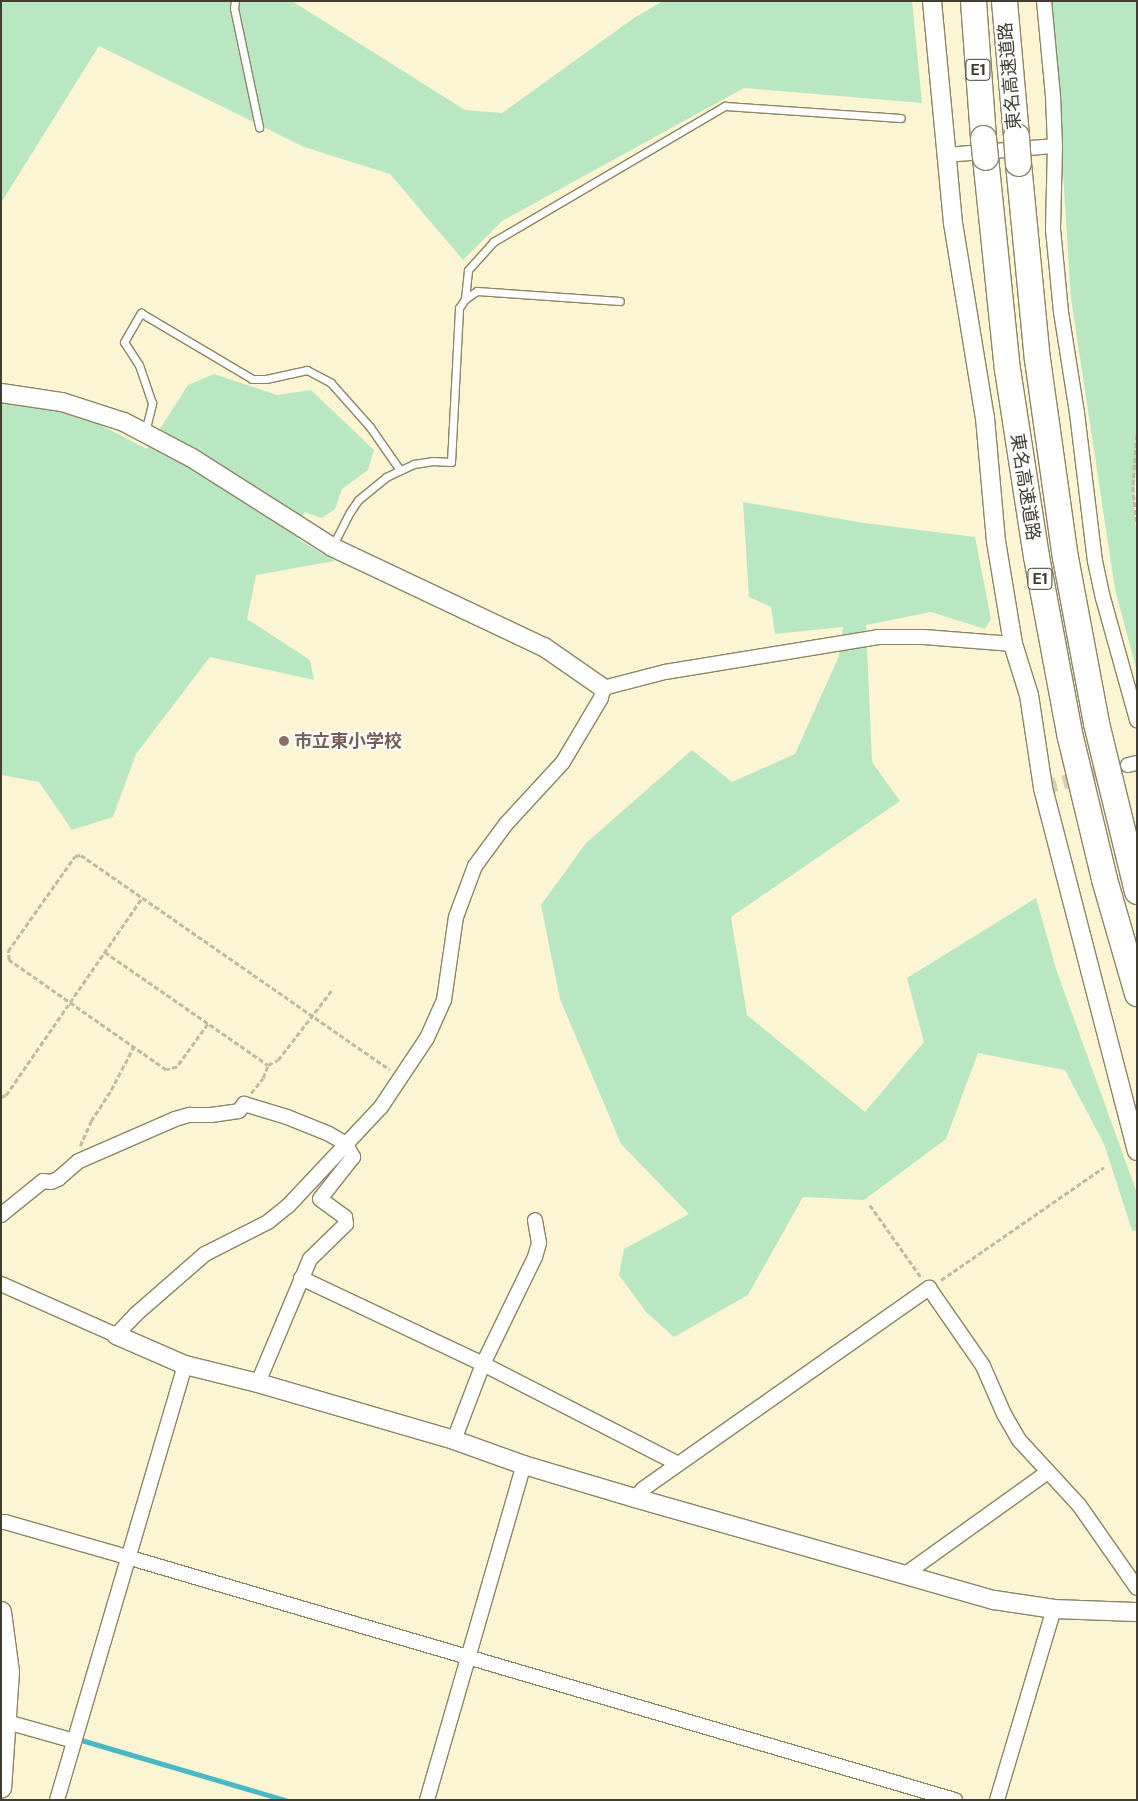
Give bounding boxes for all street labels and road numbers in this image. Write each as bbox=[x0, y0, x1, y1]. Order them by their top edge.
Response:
street label: 東名高速道路 bbox=[995, 21, 1025, 131]
road number: E1 bbox=[964, 56, 992, 84]
street label: 東名高速道路 bbox=[1006, 432, 1044, 542]
road number: E1 bbox=[1026, 566, 1054, 592]

